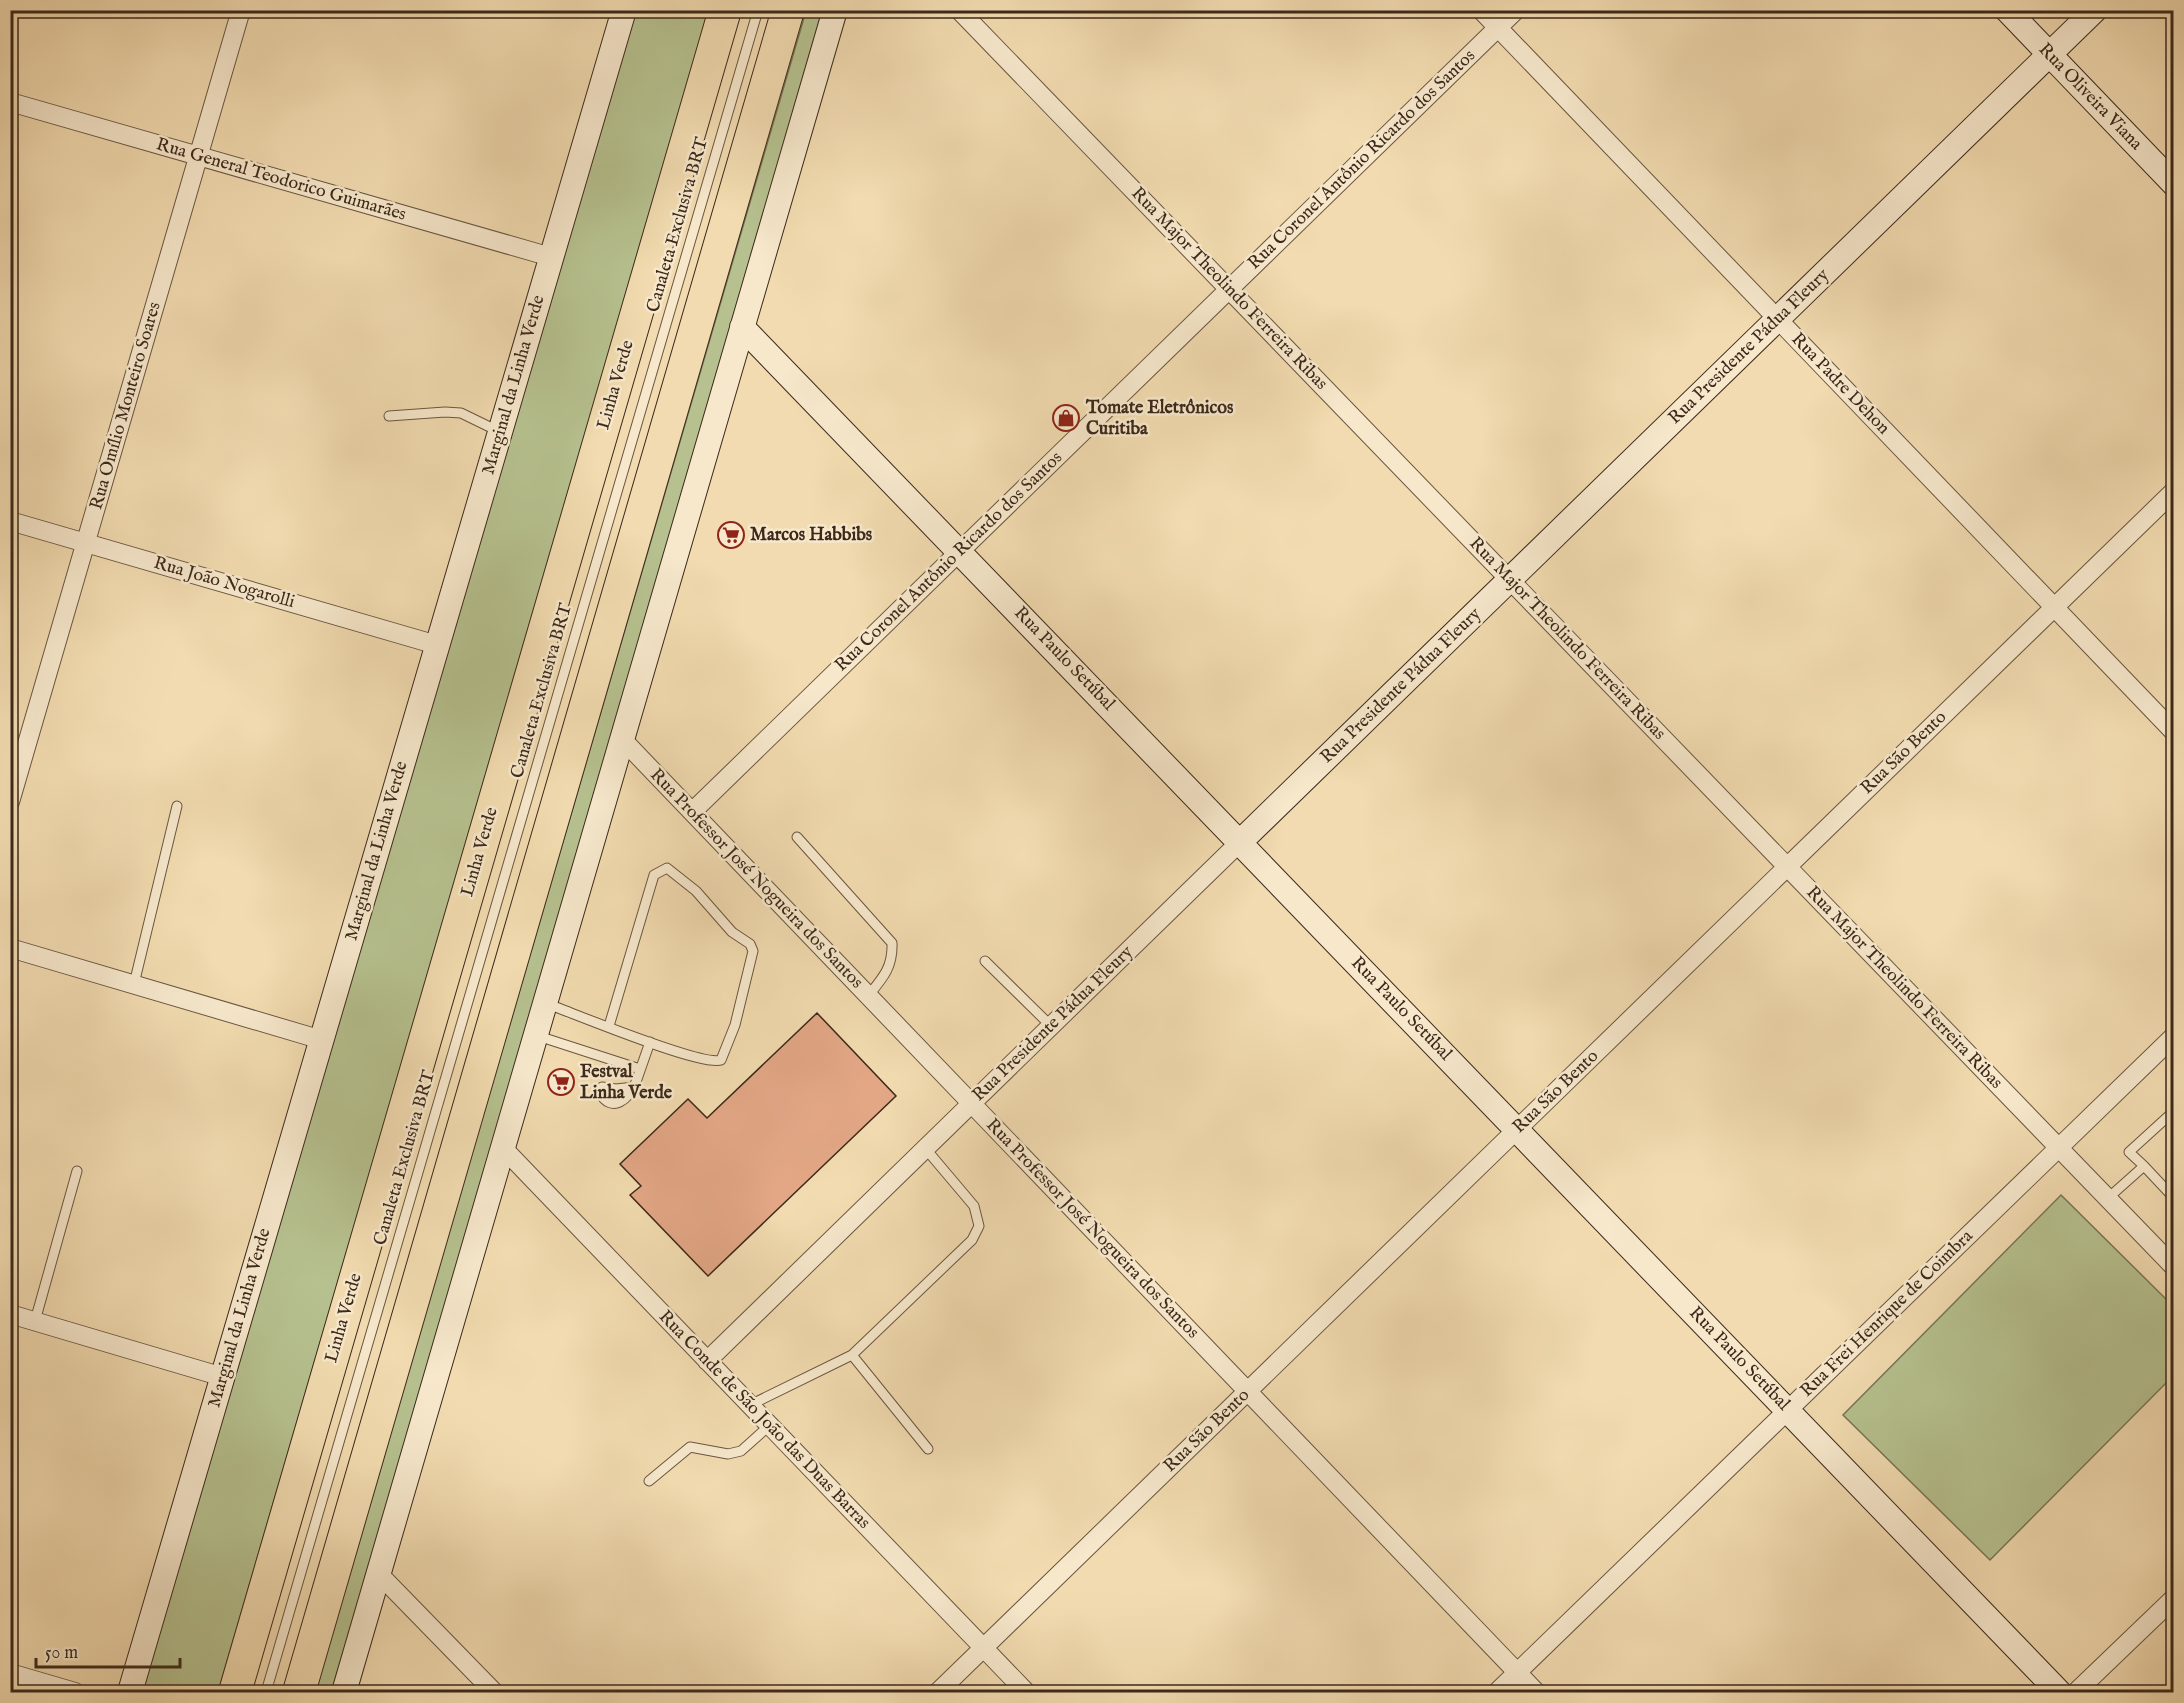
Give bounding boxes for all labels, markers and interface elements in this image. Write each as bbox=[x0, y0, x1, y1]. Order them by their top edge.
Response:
street label: Rua Oliveira Viana bbox=[2033, 39, 2147, 156]
street label: Rua Coronel Antônio Ricardo dos Santos bbox=[1243, 45, 1481, 275]
street label: Rua General Teodorico Guimarães bbox=[153, 133, 409, 227]
street label: Canaleta Exclusiva BRT bbox=[642, 135, 714, 315]
street label: Rua Major Theolindo Ferreira Ribas bbox=[1126, 183, 1332, 395]
street label: Rua Presidente Pádua Fleury bbox=[1664, 264, 1834, 430]
street label: Marginal da Linha Verde bbox=[477, 293, 551, 477]
street label: Rua Omílio Monteiro Soares bbox=[85, 300, 167, 512]
street label: Rua Padre Dehon bbox=[1786, 328, 1895, 440]
street label: Linha Verde bbox=[592, 338, 640, 432]
place label: Tomate Eletrônicos Curitiba bbox=[1085, 397, 1234, 441]
shop icon: Tomate Eletrônicos Curitiba bbox=[1051, 403, 1081, 433]
street label: Rua Coronel Antônio Ricardo dos Santos bbox=[830, 447, 1068, 677]
supermarket icon: Marcos Habbibs bbox=[716, 520, 746, 550]
place label: Marcos Habbibs bbox=[750, 524, 873, 547]
street label: Rua Major Theolindo Ferreira Ribas bbox=[1464, 533, 1670, 745]
street label: Rua João Nogarolli bbox=[151, 552, 297, 614]
street label: Canaleta Exclusiva BRT bbox=[506, 601, 578, 781]
street label: Rua Paulo Setúbal bbox=[1009, 602, 1120, 716]
street label: Rua Presidente Pádua Fleury bbox=[1316, 603, 1486, 769]
street label: Rua São Bento bbox=[1856, 706, 1952, 800]
street label: Marginal da Linha Verde bbox=[340, 759, 414, 943]
street label: Rua Professor José Nogueira dos Santos bbox=[644, 764, 868, 994]
street label: Linha Verde bbox=[456, 805, 504, 899]
street label: Rua Major Theolindo Ferreira Ribas bbox=[1801, 882, 2007, 1094]
street label: Rua Presidente Pádua Fleury bbox=[968, 941, 1138, 1107]
street label: Rua Paulo Setúbal bbox=[1346, 952, 1457, 1066]
street label: Rua São Bento bbox=[1508, 1045, 1604, 1139]
place label: Festval Linha Verde bbox=[580, 1061, 673, 1105]
supermarket icon: Festval Linha Verde bbox=[546, 1067, 576, 1097]
street label: Canaleta Exclusiva BRT bbox=[369, 1068, 441, 1248]
street label: Rua Professor José Nogueira dos Santos bbox=[980, 1114, 1204, 1344]
street label: Rua Frei Henrique de Coimbra bbox=[1796, 1225, 1978, 1403]
street label: Marginal da Linha Verde bbox=[203, 1226, 277, 1410]
street label: Linha Verde bbox=[320, 1271, 368, 1365]
street label: Rua Paulo Setúbal bbox=[1684, 1302, 1795, 1416]
street label: Rua Conde de São João das Duas Barras bbox=[653, 1306, 875, 1534]
street label: Rua São Bento bbox=[1159, 1384, 1255, 1478]
scale bar bbox=[36, 1631, 180, 1669]
text: 50 m bbox=[45, 1642, 78, 1665]

